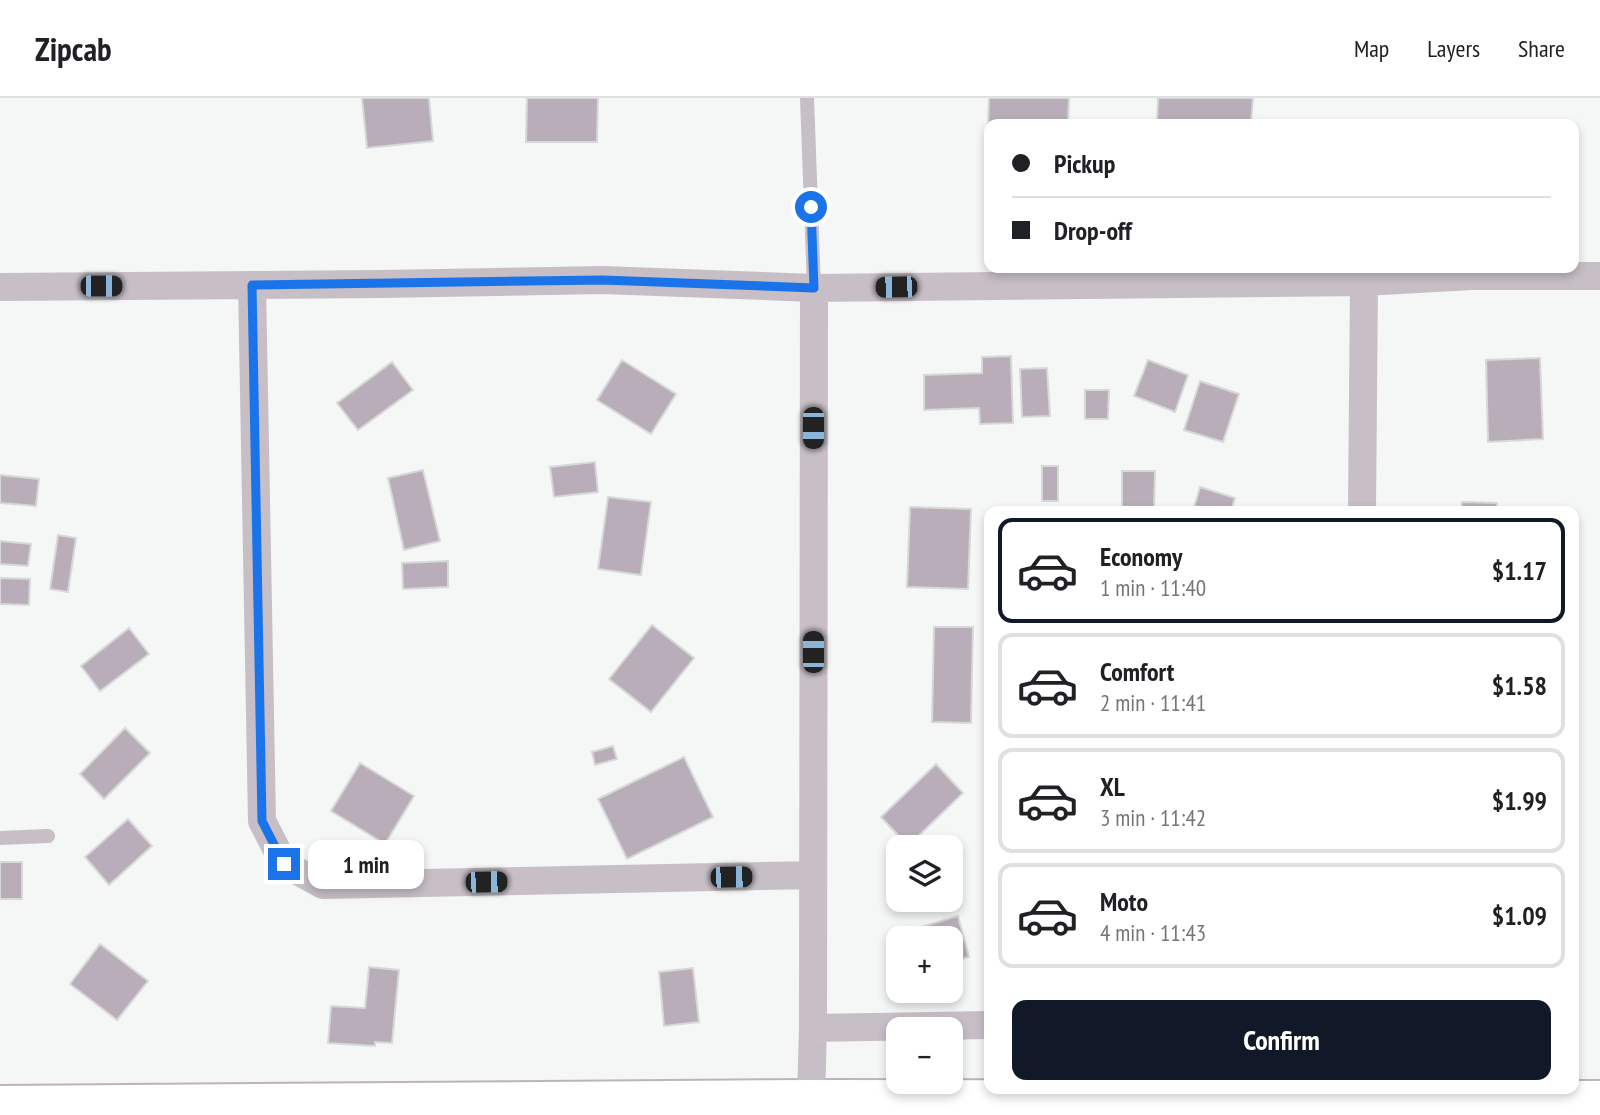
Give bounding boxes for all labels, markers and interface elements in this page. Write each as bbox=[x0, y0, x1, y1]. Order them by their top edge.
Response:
text: Zipcab bbox=[35, 27, 112, 70]
text: Map bbox=[1354, 33, 1389, 64]
text: Layers bbox=[1427, 33, 1480, 64]
text: Share bbox=[1518, 33, 1565, 64]
text: Pickup bbox=[1054, 147, 1115, 180]
route start bbox=[795, 191, 827, 223]
text: Drop-off bbox=[1054, 214, 1132, 247]
car bbox=[81, 276, 123, 297]
car bbox=[875, 276, 918, 298]
car bbox=[803, 407, 824, 449]
icon: car bbox=[1016, 539, 1079, 602]
text: Economy bbox=[1100, 540, 1182, 573]
text: $1.17 bbox=[1492, 554, 1547, 587]
text: 1 min · 11:40 bbox=[1100, 573, 1206, 602]
car bbox=[803, 631, 824, 673]
icon: car bbox=[1016, 654, 1079, 717]
text: Comfort bbox=[1100, 655, 1174, 688]
text: $1.58 bbox=[1492, 669, 1547, 702]
text: 2 min · 11:41 bbox=[1100, 688, 1206, 717]
icon: car bbox=[1016, 769, 1079, 832]
text: XL bbox=[1100, 770, 1125, 803]
text: $1.99 bbox=[1492, 784, 1547, 817]
text: 3 min · 11:42 bbox=[1100, 803, 1206, 832]
map controls bbox=[886, 835, 963, 1094]
button: layers bbox=[886, 835, 963, 912]
callout: 1 min bbox=[308, 840, 424, 888]
route end bbox=[268, 848, 300, 880]
text: 1 min bbox=[343, 850, 389, 879]
car bbox=[710, 866, 753, 888]
car bbox=[465, 871, 508, 893]
icon: car bbox=[1016, 884, 1079, 947]
text: Moto bbox=[1100, 885, 1148, 918]
text: $1.09 bbox=[1492, 899, 1547, 932]
text: 4 min · 11:43 bbox=[1100, 918, 1206, 947]
button: + bbox=[886, 926, 963, 1003]
button: Confirm bbox=[1012, 1000, 1551, 1080]
button: − bbox=[886, 1017, 963, 1094]

